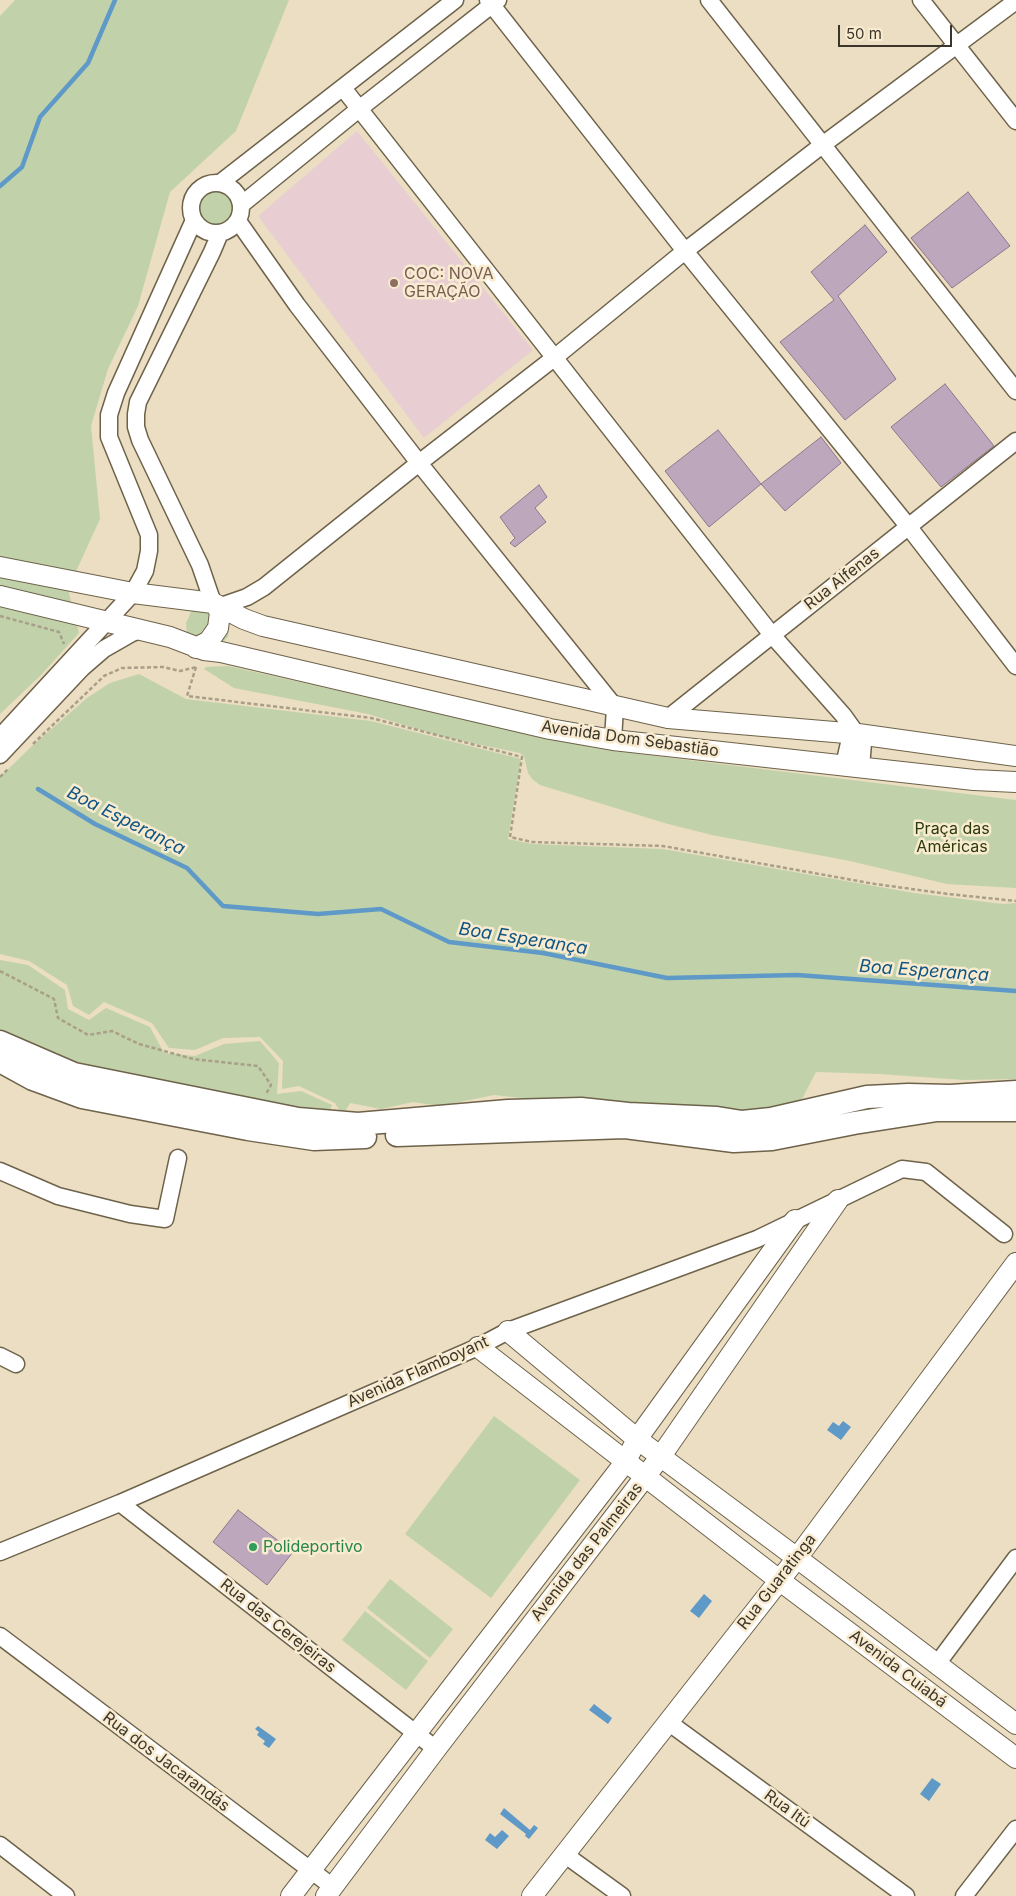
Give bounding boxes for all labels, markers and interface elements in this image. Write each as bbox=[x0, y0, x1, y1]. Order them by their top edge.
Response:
scale bar bbox=[841, 15, 955, 47]
text: 50 m bbox=[846, 24, 882, 43]
place label: COC: NOVA GERAÇÃO bbox=[404, 264, 493, 302]
marker: COC: NOVA GERAÇÃO bbox=[388, 277, 400, 289]
street label: Rua Alfenas bbox=[801, 544, 883, 614]
street label: Avenida Dom Sebastião bbox=[540, 717, 720, 761]
water label: Boa Esperança bbox=[63, 782, 189, 860]
park label: Praça das Américas bbox=[914, 819, 990, 857]
water label: Boa Esperança bbox=[457, 918, 589, 960]
water label: Boa Esperança bbox=[858, 956, 990, 986]
street label: Avenida Flamboyant bbox=[344, 1332, 492, 1412]
street label: Avenida das Palmeiras bbox=[527, 1479, 647, 1625]
street label: Rua Guaratinga bbox=[734, 1530, 820, 1634]
place label: Polideportivo bbox=[263, 1537, 363, 1557]
marker: Polideportivo bbox=[247, 1541, 259, 1553]
street label: Rua das Cerejeiras bbox=[216, 1575, 340, 1677]
street label: Avenida Cuiabá bbox=[845, 1626, 951, 1712]
street label: Rua dos Jacarandás bbox=[99, 1708, 233, 1816]
street label: Rua Itú bbox=[760, 1786, 814, 1832]

